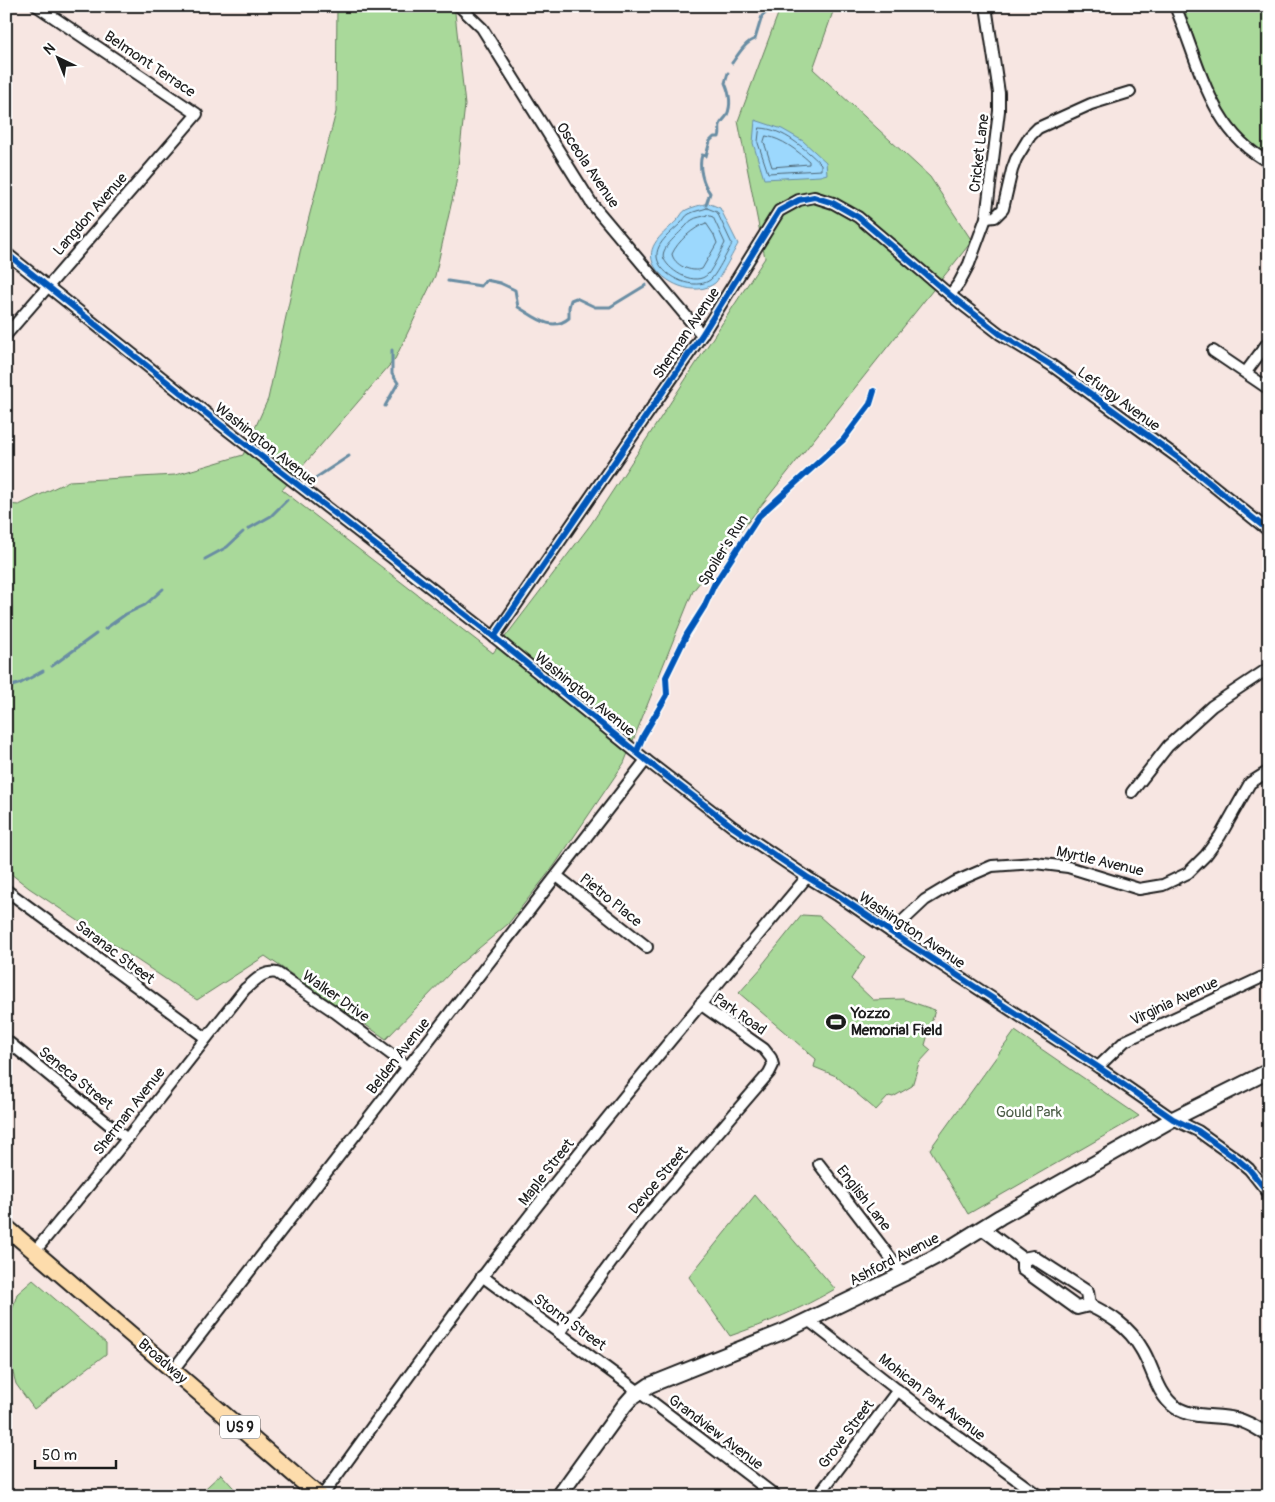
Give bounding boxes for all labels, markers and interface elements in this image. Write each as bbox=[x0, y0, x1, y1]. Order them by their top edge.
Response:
street label: Belmont Terrace bbox=[101, 27, 199, 102]
north arrow bbox=[32, 32, 82, 82]
text: N bbox=[40, 39, 59, 58]
street label: Cricket Lane bbox=[965, 112, 994, 193]
street label: Osceola Avenue bbox=[552, 119, 624, 212]
street label: Langdon Avenue bbox=[49, 168, 132, 260]
street label: Sherman Avenue bbox=[649, 283, 724, 383]
street label: Lefurgy Avenue bbox=[1074, 363, 1164, 436]
street label: Washington Avenue bbox=[211, 399, 321, 490]
street label: Spoiler's Run bbox=[694, 511, 753, 589]
street label: Washington Avenue bbox=[531, 648, 639, 741]
street label: Myrtle Avenue bbox=[1054, 842, 1146, 881]
street label: Pietro Place bbox=[576, 870, 646, 932]
street label: Washington Avenue bbox=[855, 888, 969, 973]
street label: Saranac Street bbox=[71, 916, 159, 989]
street label: Walker Drive bbox=[298, 966, 373, 1027]
street label: Virginia Avenue bbox=[1127, 973, 1222, 1030]
street label: Park Road bbox=[709, 989, 770, 1040]
place label: Yozzo Memorial Field bbox=[850, 1004, 942, 1040]
sports icon: Yozzo Memorial Field bbox=[825, 1011, 847, 1033]
street label: Belden Avenue bbox=[363, 1014, 435, 1098]
street label: Seneca Street bbox=[35, 1043, 117, 1115]
street label: Sherman Avenue bbox=[89, 1063, 170, 1159]
park label: Gould Park bbox=[996, 1103, 1063, 1122]
street label: Maple Street bbox=[514, 1134, 579, 1210]
street label: Devoe Street bbox=[624, 1142, 693, 1218]
street label: English Lane bbox=[832, 1162, 895, 1235]
street label: Ashford Avenue bbox=[846, 1228, 943, 1290]
street label: Storm Street bbox=[530, 1290, 611, 1356]
street label: Broadway bbox=[134, 1335, 192, 1388]
street label: Mohican Park Avenue bbox=[875, 1350, 989, 1445]
street label: Grandview Avenue bbox=[664, 1391, 767, 1475]
street label: Grove Street bbox=[814, 1395, 879, 1472]
road number: US 9 bbox=[220, 1415, 260, 1438]
scale bar bbox=[35, 1437, 116, 1469]
text: 50 m bbox=[42, 1446, 77, 1465]

